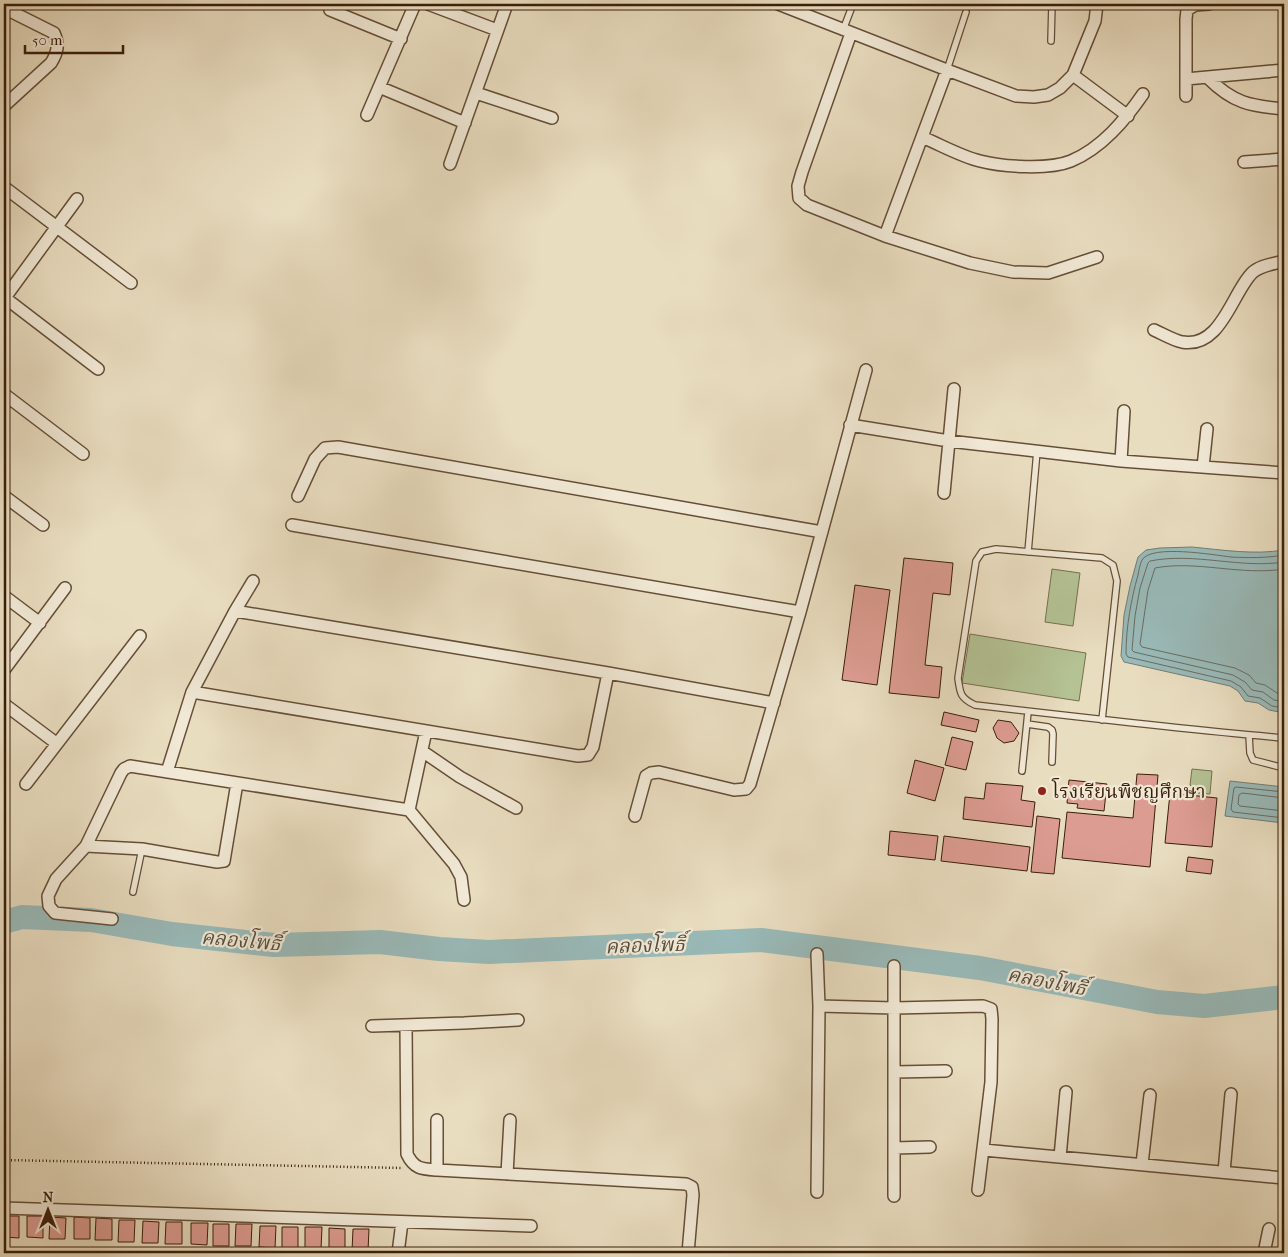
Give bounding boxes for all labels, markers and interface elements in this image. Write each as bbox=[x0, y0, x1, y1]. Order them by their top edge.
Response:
scale bar bbox=[25, 22, 122, 54]
text: 50 m bbox=[32, 31, 63, 49]
place label: โรงเรียนพิชญศึกษา bbox=[1051, 777, 1206, 803]
marker: โรงเรียนพิชญศึกษา bbox=[1036, 785, 1048, 797]
water label: คลองโพธิ์ bbox=[200, 922, 289, 956]
water label: คลองโพธิ์ bbox=[605, 929, 692, 958]
water label: คลองโพธิ์ bbox=[1006, 959, 1096, 1002]
north arrow bbox=[22, 1184, 72, 1234]
text: N bbox=[43, 1189, 54, 1206]

